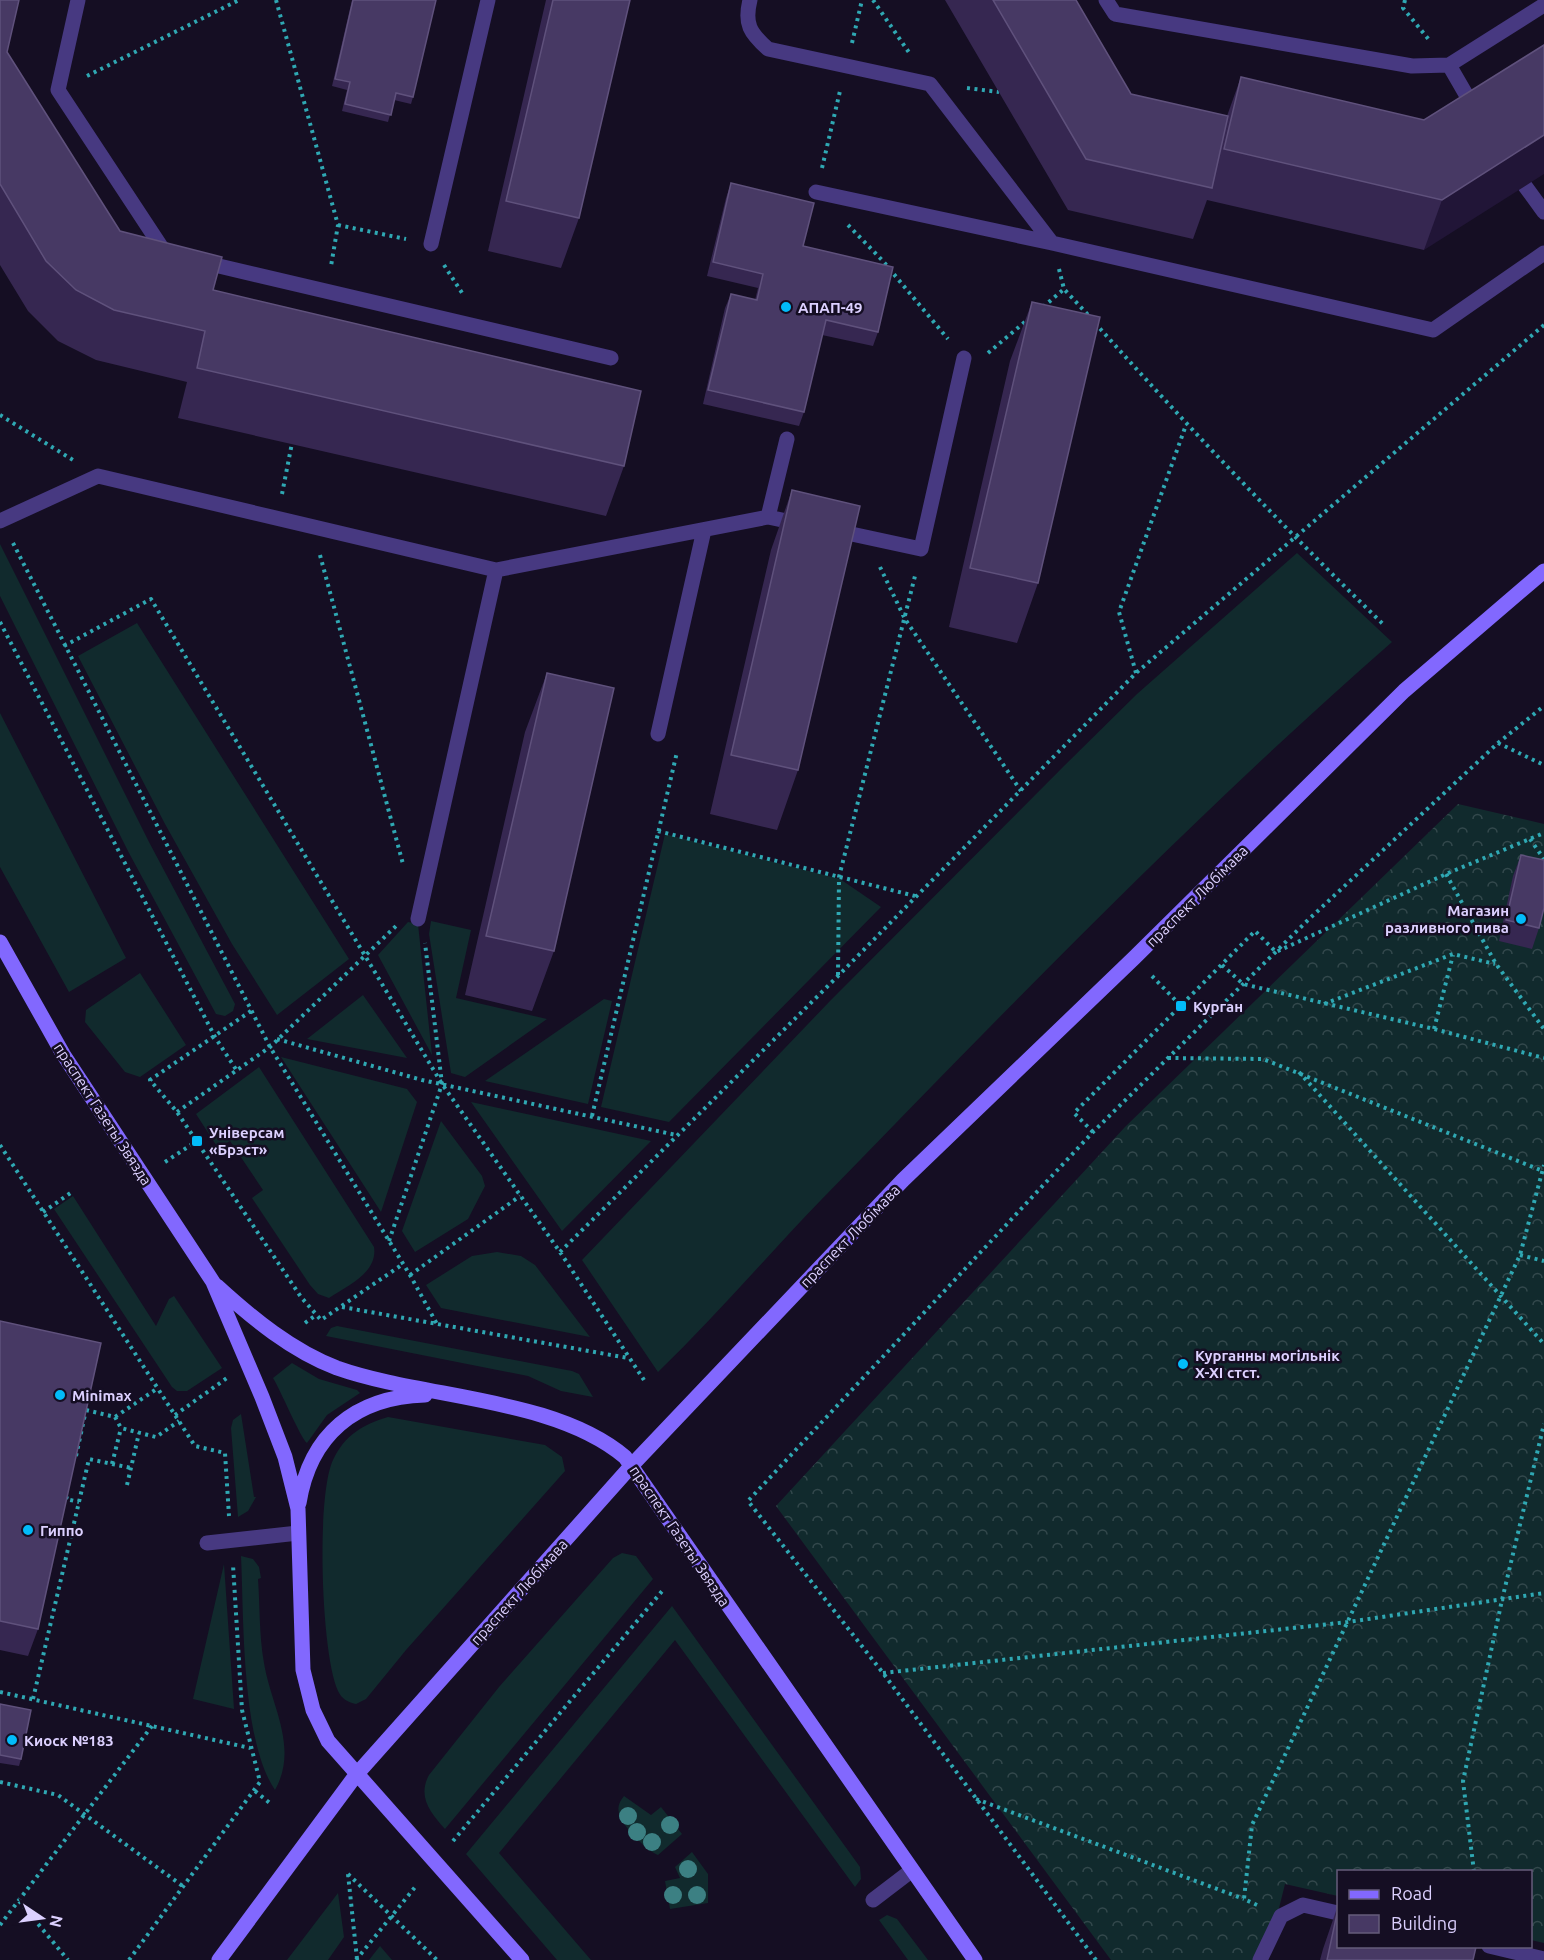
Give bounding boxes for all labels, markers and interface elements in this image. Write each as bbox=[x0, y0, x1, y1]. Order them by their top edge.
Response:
place label: АПАП-49 bbox=[798, 299, 863, 316]
marker: АПАП-49 bbox=[779, 300, 793, 314]
street label: праспект Любімава bbox=[1143, 842, 1251, 950]
place label: Магазин разливного пива bbox=[1385, 902, 1509, 936]
marker: Магазин разливного пива bbox=[1514, 912, 1528, 926]
place label: Курган bbox=[1193, 998, 1243, 1015]
marker: Курган bbox=[1174, 999, 1188, 1013]
street label: праспект Газеты Звязда bbox=[51, 1040, 155, 1188]
place label: Універсам «Брэст» bbox=[209, 1124, 285, 1158]
marker: Універсам «Брэст» bbox=[190, 1134, 204, 1148]
street label: праспект Любімава bbox=[797, 1181, 903, 1291]
place label: Курганны могільнік Х-ХI стст. bbox=[1195, 1347, 1340, 1381]
marker: Курганны могільнік Х-ХI стст. bbox=[1176, 1357, 1190, 1371]
place label: Minimax bbox=[72, 1387, 132, 1404]
marker: Minimax bbox=[53, 1388, 67, 1402]
street label: праспект Газеты Звязда bbox=[627, 1462, 733, 1610]
place label: Гиппо bbox=[40, 1522, 84, 1539]
marker: Гиппо bbox=[21, 1523, 35, 1537]
street label: праспект Любімава bbox=[467, 1536, 571, 1648]
place label: Киоск №183 bbox=[24, 1732, 114, 1749]
marker: Киоск №183 bbox=[5, 1733, 19, 1747]
legend bbox=[1337, 1870, 1532, 1948]
text: Road bbox=[1391, 1883, 1433, 1903]
north arrow bbox=[12, 1888, 72, 1948]
text: Building bbox=[1391, 1913, 1457, 1933]
text: N bbox=[47, 1914, 67, 1929]

